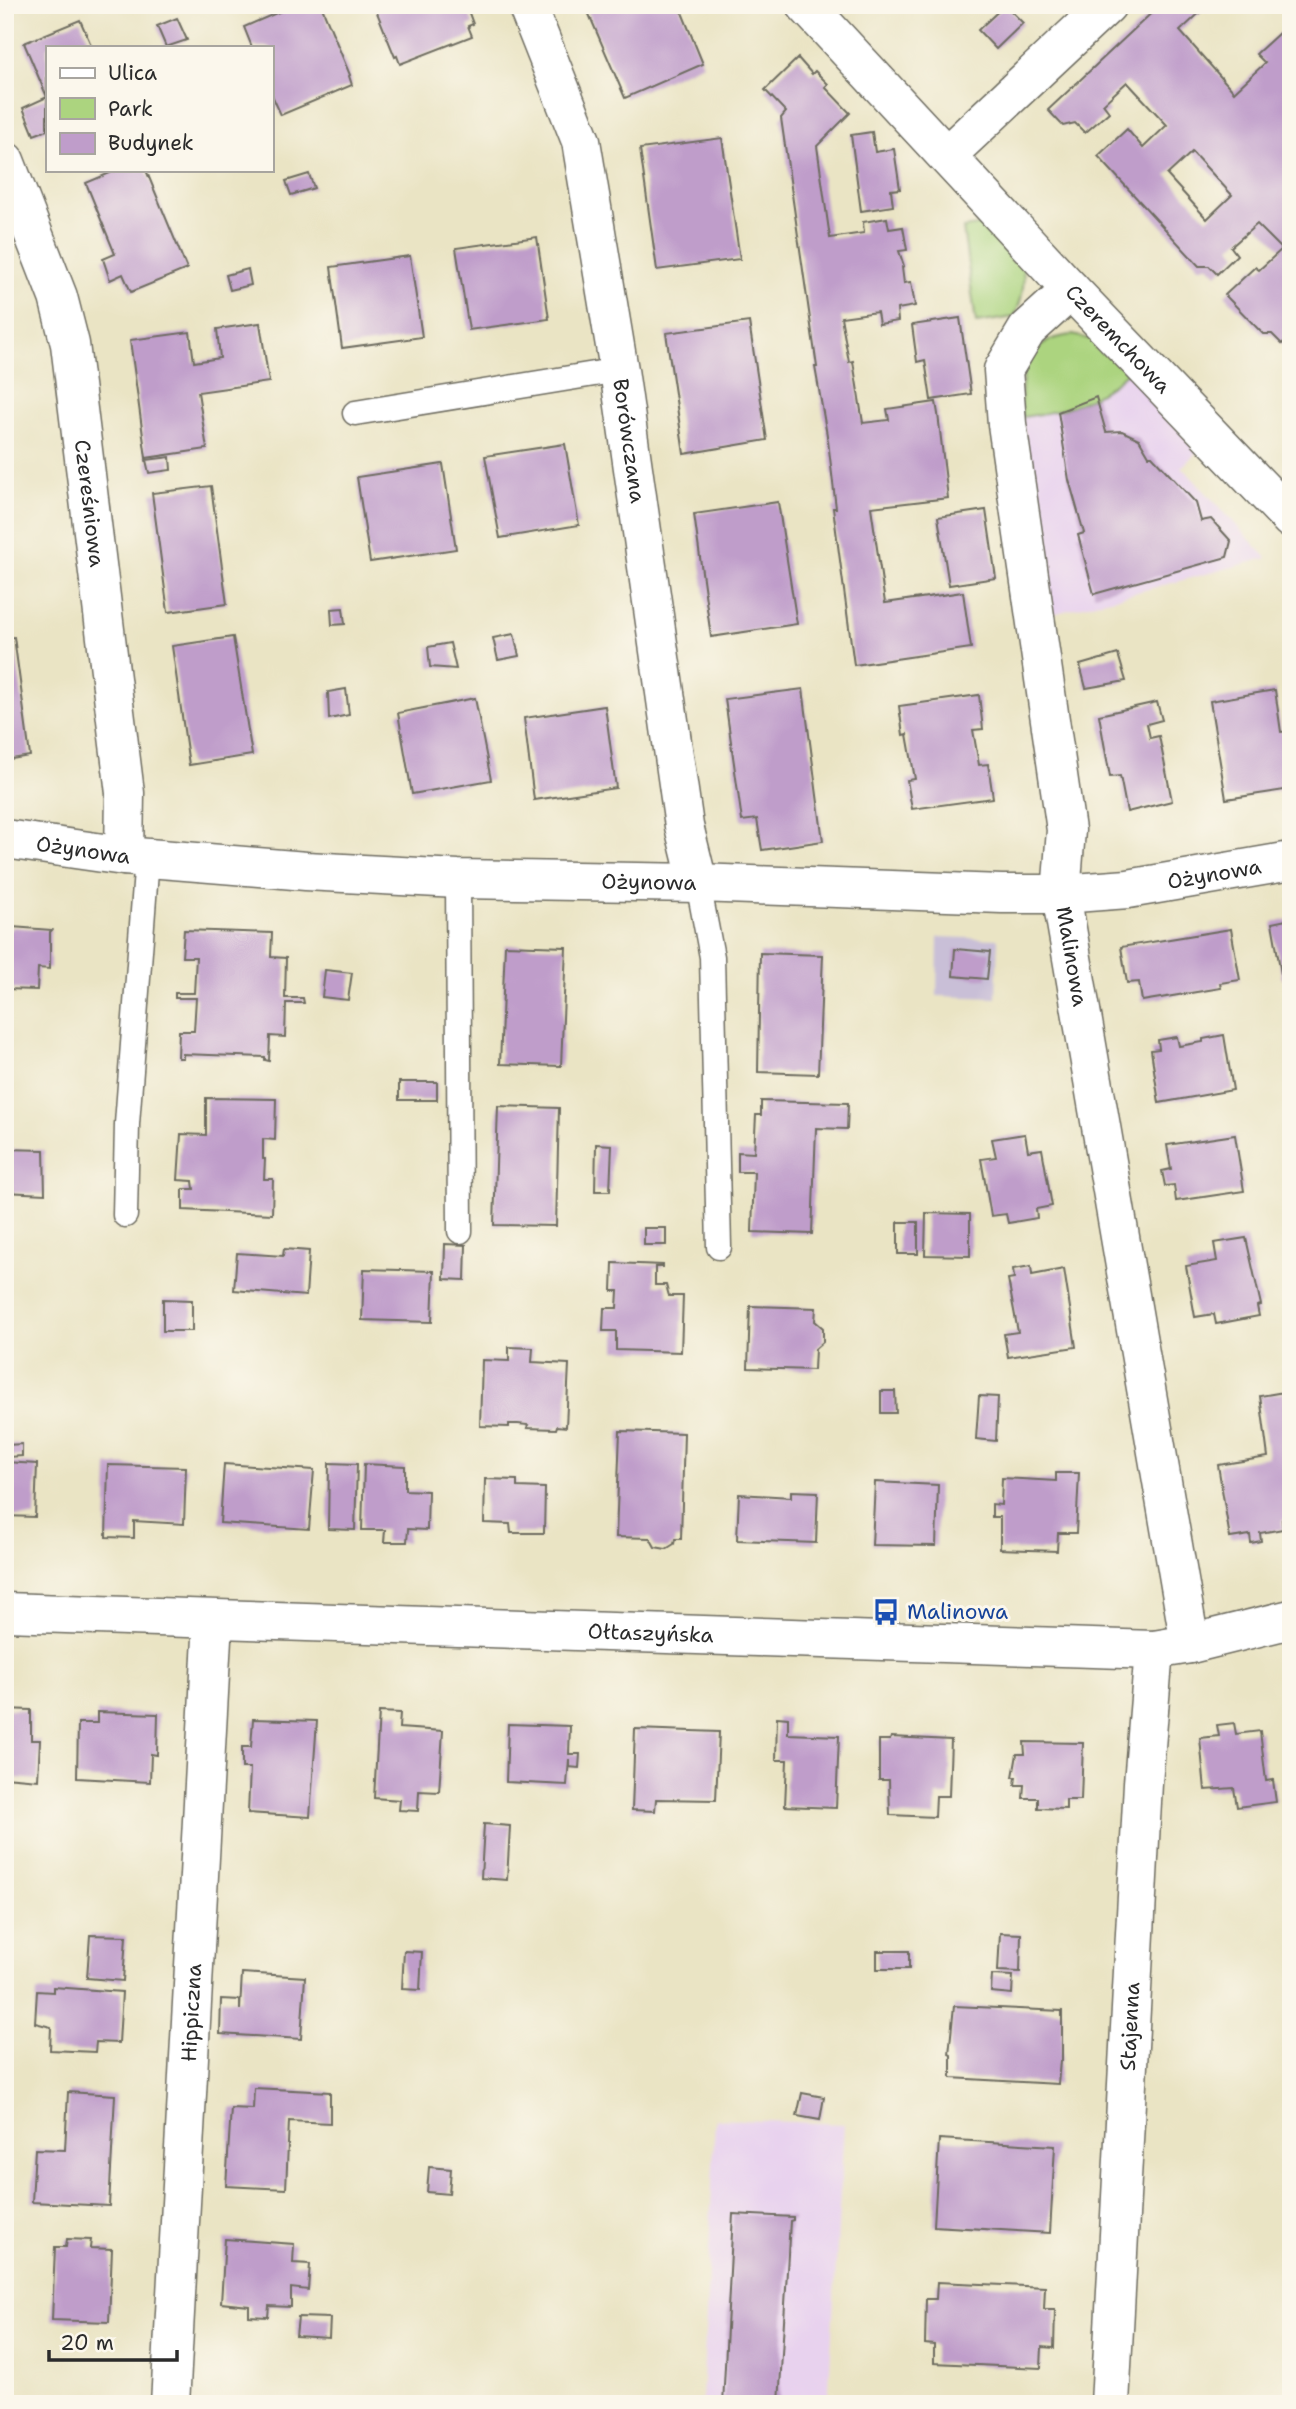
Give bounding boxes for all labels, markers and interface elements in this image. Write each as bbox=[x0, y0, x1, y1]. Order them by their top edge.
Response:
legend bbox=[46, 46, 273, 172]
text: Ulica bbox=[108, 59, 157, 87]
text: Park bbox=[108, 95, 153, 123]
text: Budynek bbox=[108, 129, 194, 157]
street label: Czeremchowa bbox=[1059, 278, 1177, 399]
street label: Borówczana bbox=[606, 377, 652, 505]
street label: Czereśniowa bbox=[68, 438, 111, 569]
street label: Ożynowa bbox=[34, 830, 132, 871]
street label: Ożynowa bbox=[1165, 852, 1263, 896]
street label: Ożynowa bbox=[601, 867, 697, 897]
street label: Malinowa bbox=[1049, 904, 1094, 1009]
bus stop icon: Malinowa bbox=[871, 1597, 901, 1627]
place label: Malinowa bbox=[907, 1598, 1008, 1626]
street label: Ołtaszyńska bbox=[587, 1617, 714, 1649]
street label: Hippiczna bbox=[175, 1963, 208, 2063]
street label: Stajenna bbox=[1114, 1981, 1146, 2072]
scale bar bbox=[49, 2318, 177, 2362]
text: 20 m bbox=[60, 2329, 114, 2357]

